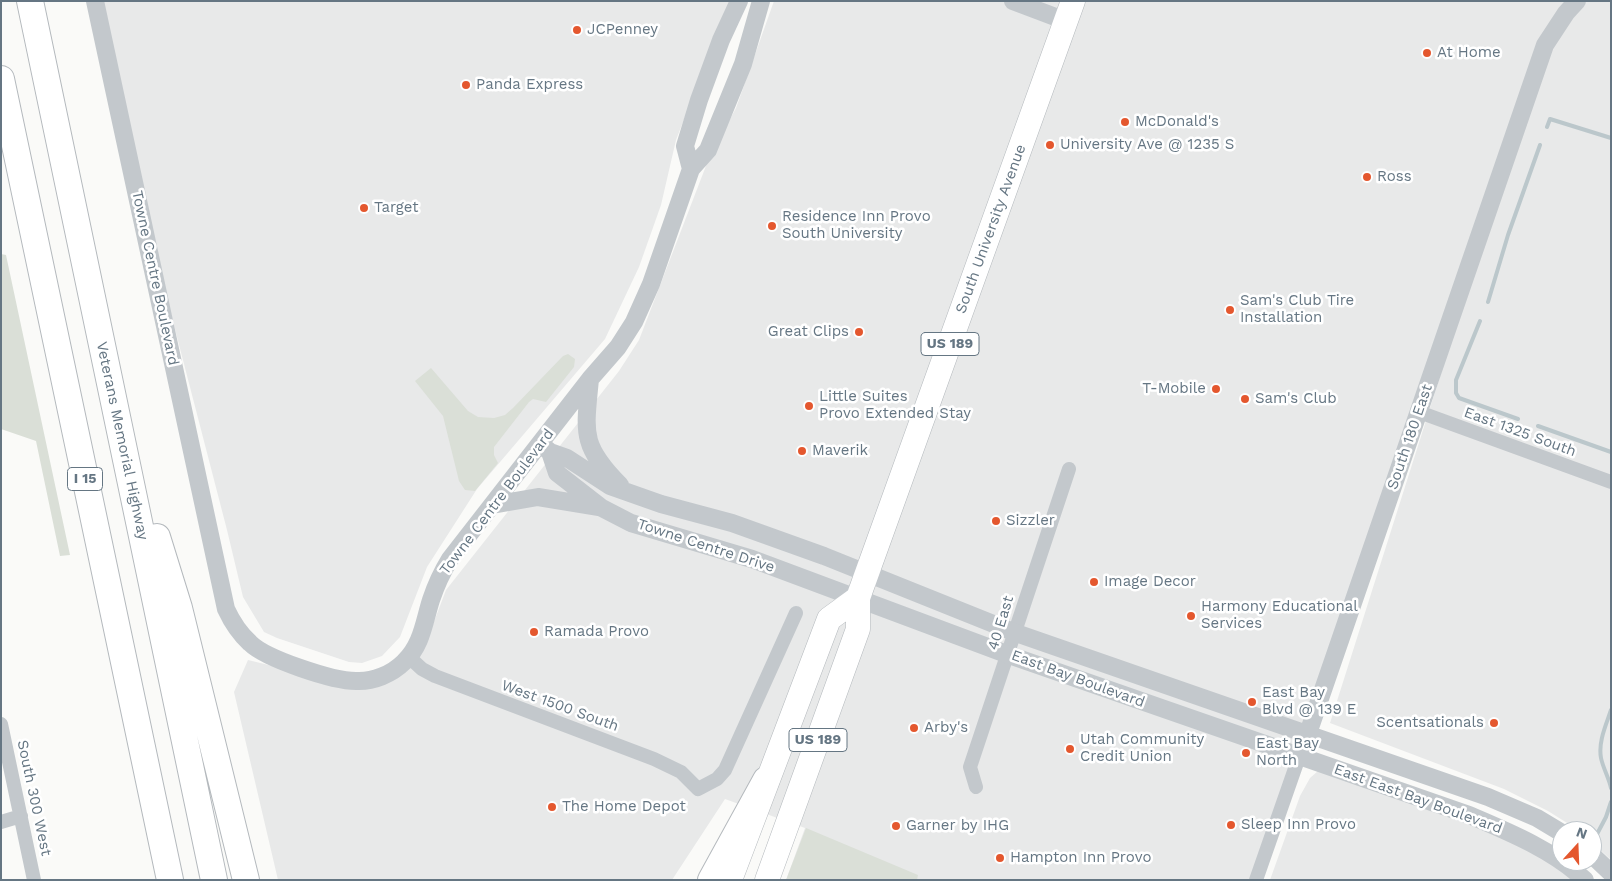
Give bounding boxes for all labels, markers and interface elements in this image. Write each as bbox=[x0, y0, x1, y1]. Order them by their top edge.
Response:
place label: JCPenney bbox=[587, 21, 658, 39]
marker: JCPenney bbox=[571, 24, 583, 36]
place label: At Home bbox=[1437, 44, 1501, 62]
marker: At Home bbox=[1421, 47, 1433, 59]
place label: Panda Express bbox=[476, 76, 583, 94]
marker: Panda Express bbox=[460, 79, 472, 91]
place label: McDonald's bbox=[1135, 113, 1219, 131]
marker: McDonald's bbox=[1119, 116, 1131, 128]
place label: University Ave @ 1235 S bbox=[1060, 136, 1234, 154]
marker: University Ave @ 1235 S bbox=[1044, 139, 1056, 151]
street label: South University Avenue bbox=[952, 142, 1030, 316]
place label: Ross bbox=[1377, 168, 1412, 186]
marker: Ross bbox=[1361, 171, 1373, 183]
street label: Towne Centre Boulevard bbox=[128, 189, 182, 367]
place label: Target bbox=[374, 199, 418, 217]
marker: Target bbox=[358, 202, 370, 214]
place label: Residence Inn Provo South University bbox=[782, 208, 931, 243]
marker: Residence Inn Provo South University bbox=[766, 220, 778, 232]
place label: Sam's Club Tire Installation bbox=[1240, 292, 1354, 327]
marker: Sam's Club Tire Installation bbox=[1224, 304, 1236, 316]
place label: Great Clips bbox=[768, 323, 849, 341]
marker: Great Clips bbox=[853, 326, 865, 338]
road number: US 189 bbox=[921, 332, 979, 356]
street label: Veterans Memorial Highway bbox=[92, 340, 152, 542]
place label: T-Mobile bbox=[1142, 380, 1206, 398]
street label: South 180 East bbox=[1384, 382, 1436, 492]
marker: T-Mobile bbox=[1210, 383, 1222, 395]
place label: Little Suites Provo Extended Stay bbox=[819, 388, 971, 423]
place label: Sam's Club bbox=[1255, 390, 1337, 408]
marker: Sam's Club bbox=[1239, 393, 1251, 405]
marker: Little Suites Provo Extended Stay bbox=[803, 400, 815, 412]
street label: East 1325 South bbox=[1461, 403, 1579, 461]
street label: Towne Centre Boulevard bbox=[436, 425, 558, 579]
place label: Maverik bbox=[812, 442, 868, 460]
marker: Maverik bbox=[796, 445, 808, 457]
road number: I 15 bbox=[68, 468, 102, 490]
place label: Sizzler bbox=[1006, 512, 1055, 530]
street label: Towne Centre Drive bbox=[635, 515, 777, 577]
marker: Sizzler bbox=[990, 515, 1002, 527]
place label: Image Decor bbox=[1104, 573, 1196, 591]
marker: Image Decor bbox=[1088, 576, 1100, 588]
street label: 40 East bbox=[984, 594, 1018, 652]
place label: Harmony Educational Services bbox=[1201, 598, 1358, 633]
marker: Harmony Educational Services bbox=[1185, 610, 1197, 622]
place label: Ramada Provo bbox=[544, 623, 649, 641]
marker: Ramada Provo bbox=[528, 626, 540, 638]
street label: East Bay Boulevard bbox=[1009, 647, 1147, 711]
street label: West 1500 South bbox=[499, 676, 621, 736]
place label: East Bay Blvd @ 139 E bbox=[1262, 684, 1356, 719]
marker: East Bay Blvd @ 139 E bbox=[1246, 696, 1258, 708]
place label: Scentsationals bbox=[1376, 714, 1484, 732]
marker: Scentsationals bbox=[1488, 717, 1500, 729]
place label: Arby's bbox=[924, 719, 968, 737]
marker: Arby's bbox=[908, 722, 920, 734]
road number: US 189 bbox=[789, 728, 847, 752]
place label: Utah Community Credit Union bbox=[1080, 731, 1204, 766]
place label: East Bay North bbox=[1256, 735, 1319, 770]
street label: South 300 West bbox=[13, 739, 55, 857]
marker: Utah Community Credit Union bbox=[1064, 743, 1076, 755]
marker: East Bay North bbox=[1240, 747, 1252, 759]
street label: East East Bay Boulevard bbox=[1331, 760, 1505, 838]
place label: The Home Depot bbox=[562, 798, 686, 816]
marker: The Home Depot bbox=[546, 801, 558, 813]
place label: Sleep Inn Provo bbox=[1241, 816, 1356, 834]
place label: Garner by IHG bbox=[906, 817, 1009, 835]
marker: Sleep Inn Provo bbox=[1225, 819, 1237, 831]
marker: Garner by IHG bbox=[890, 820, 902, 832]
north arrow bbox=[1552, 821, 1602, 871]
text: N bbox=[1574, 824, 1589, 842]
place label: Hampton Inn Provo bbox=[1010, 849, 1152, 867]
marker: Hampton Inn Provo bbox=[994, 852, 1006, 864]

